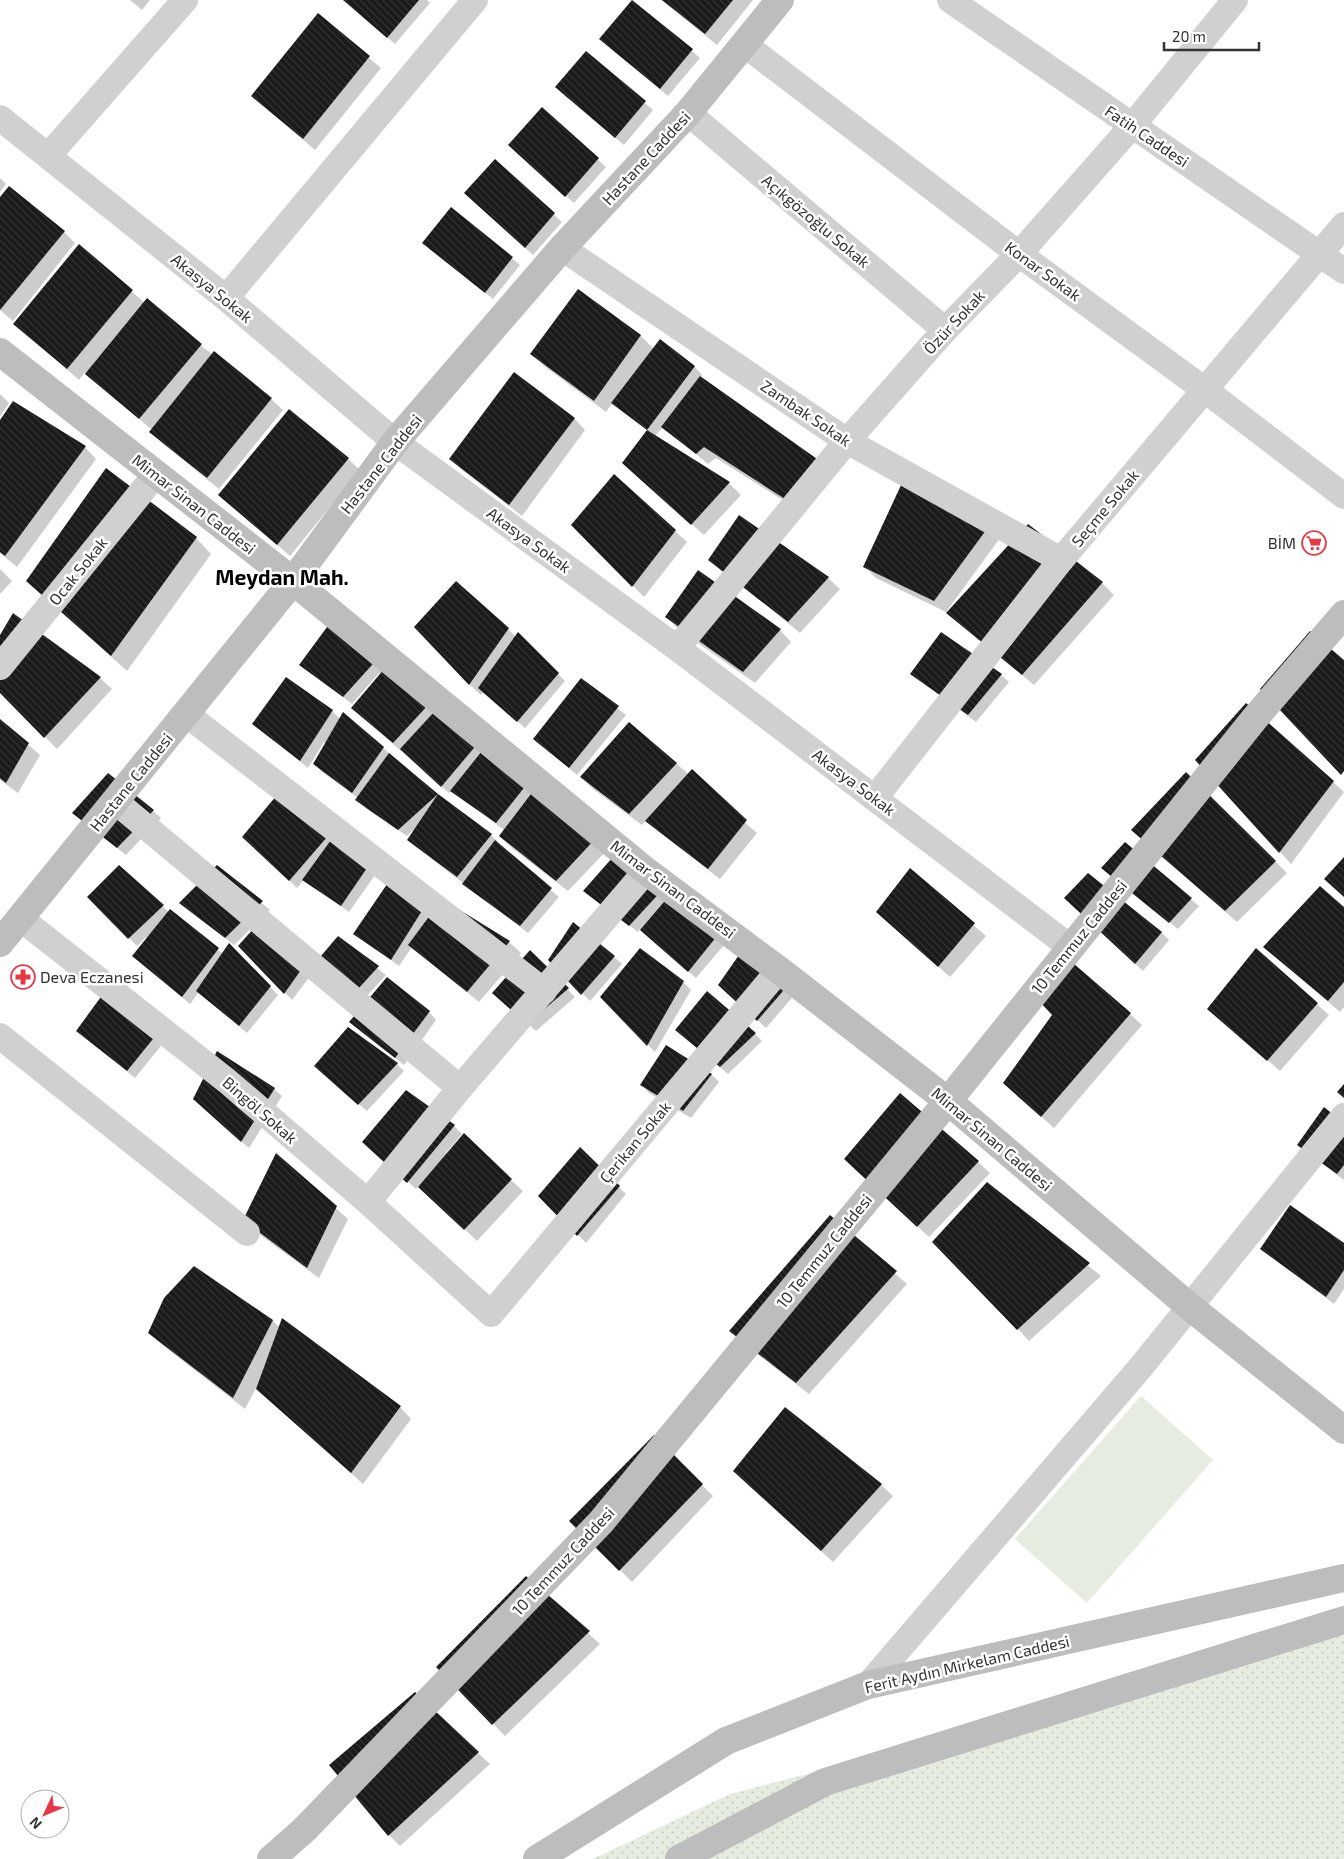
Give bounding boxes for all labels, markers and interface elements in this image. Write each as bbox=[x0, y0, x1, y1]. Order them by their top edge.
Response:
scale bar bbox=[1164, 20, 1259, 52]
text: 20 m bbox=[1172, 27, 1206, 45]
street label: Fatih Caddesi bbox=[1102, 101, 1193, 171]
street label: Hastane Caddesi bbox=[597, 107, 694, 208]
street label: Açıkgözoğlu Sokak bbox=[758, 170, 874, 272]
street label: Konar Sokak bbox=[1002, 237, 1085, 304]
street label: Akasya Sokak bbox=[168, 249, 257, 326]
street label: Özür Sokak bbox=[919, 286, 988, 358]
street label: Zambak Sokak bbox=[758, 376, 855, 450]
street label: Hastane Caddesi bbox=[336, 410, 425, 517]
street label: Mimar Sinan Caddesi bbox=[129, 450, 260, 558]
street label: Seçme Sokak bbox=[1067, 465, 1143, 551]
street label: Akasya Sokak bbox=[484, 503, 575, 576]
supermarket icon: BİM bbox=[1301, 530, 1327, 556]
street label: Ocak Sokak bbox=[44, 533, 111, 609]
place label: BİM bbox=[1268, 533, 1296, 552]
district label: Meydan Mah. bbox=[215, 564, 349, 590]
street label: Hastane Caddesi bbox=[85, 729, 176, 835]
street label: Akasya Sokak bbox=[809, 744, 899, 819]
street label: Mimar Sinan Caddesi bbox=[607, 835, 739, 942]
street label: 10 Temmuz Caddesi bbox=[1027, 876, 1130, 998]
pharmacy icon: Deva Eczanesi bbox=[10, 964, 36, 990]
place label: Deva Eczanesi bbox=[40, 967, 144, 986]
street label: Bingöl Sokak bbox=[219, 1072, 301, 1147]
street label: Mimar Sinan Caddesi bbox=[928, 1083, 1056, 1195]
street label: Çerikan Sokak bbox=[595, 1097, 675, 1187]
street label: 10 Temmuz Caddesi bbox=[772, 1190, 875, 1312]
street label: 10 Temmuz Caddesi bbox=[508, 1503, 618, 1619]
street label: Ferit Aydın Mirkelam Caddesi bbox=[863, 1631, 1071, 1696]
north arrow bbox=[20, 1789, 70, 1839]
text: N bbox=[26, 1814, 45, 1833]

